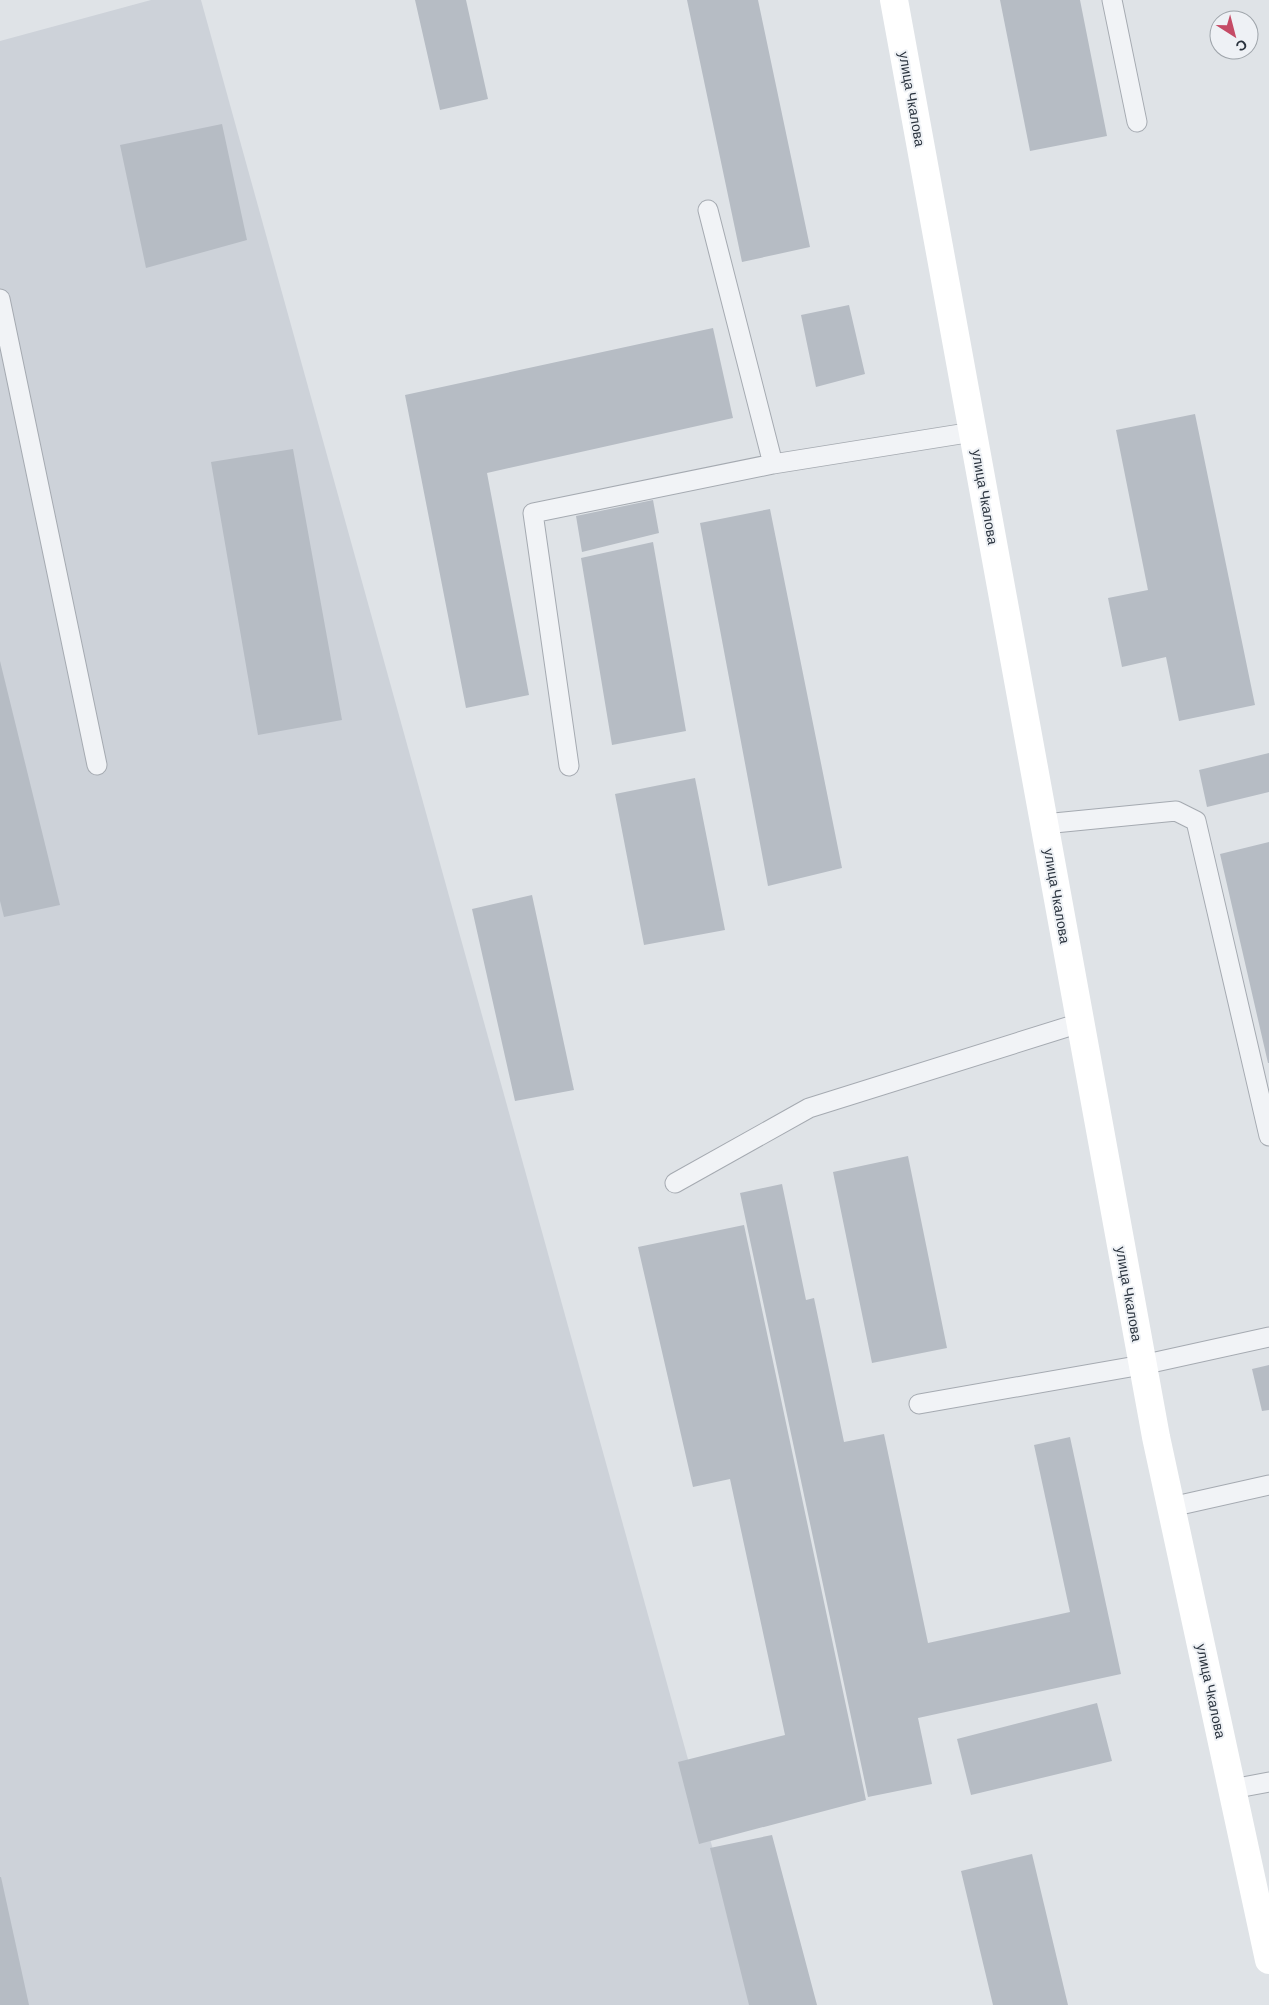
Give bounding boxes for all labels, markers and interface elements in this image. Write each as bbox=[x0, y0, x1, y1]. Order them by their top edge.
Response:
north arrow bbox=[1209, 10, 1259, 60]
text: С bbox=[1233, 36, 1251, 56]
street label: улица Чкалова bbox=[896, 50, 929, 148]
street label: улица Чкалова bbox=[969, 448, 1002, 546]
street label: улица Чкалова bbox=[1041, 847, 1074, 945]
street label: улица Чкалова bbox=[1113, 1245, 1146, 1343]
street label: улица Чкалова bbox=[1193, 1642, 1230, 1740]

